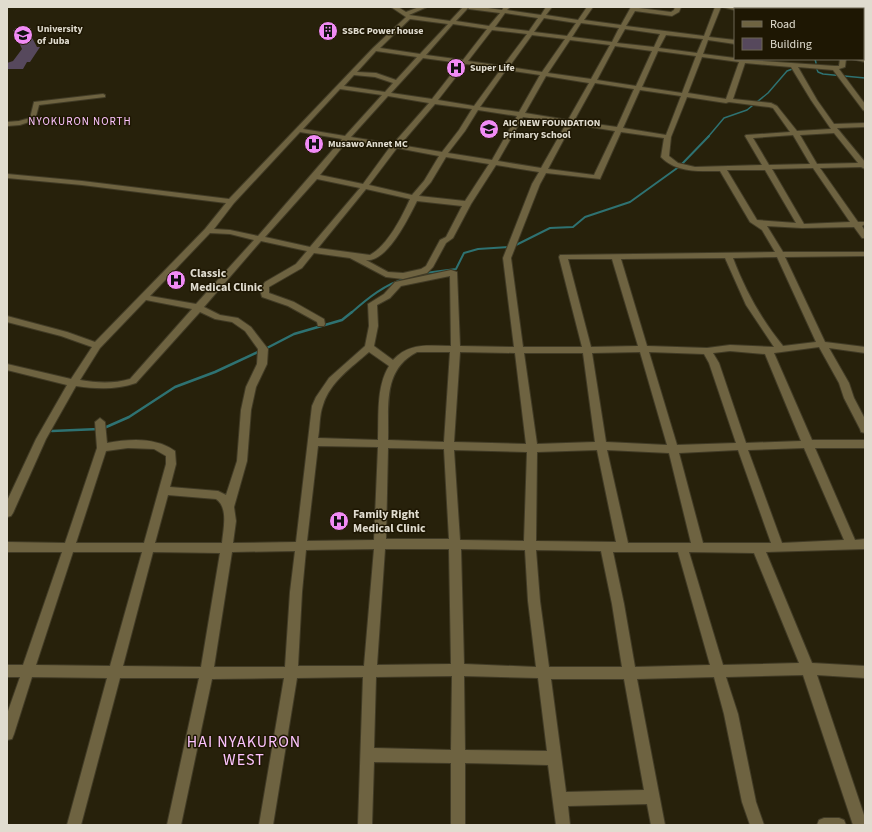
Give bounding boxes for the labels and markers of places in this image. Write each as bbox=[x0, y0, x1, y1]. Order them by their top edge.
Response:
building icon: SSBC Power house bbox=[317, 20, 339, 42]
place label: University of Juba bbox=[37, 22, 83, 48]
school or university icon: University of Juba bbox=[12, 24, 34, 46]
place label: SSBC Power house bbox=[342, 24, 423, 38]
hospital icon: Super Life bbox=[445, 57, 467, 79]
place label: Super Life bbox=[470, 61, 515, 75]
place label: AIC NEW FOUNDATION Primary School bbox=[502, 116, 600, 142]
school or university icon: AIC NEW FOUNDATION Primary School bbox=[478, 118, 500, 140]
hospital icon: Musawo Annet MC bbox=[303, 133, 325, 155]
place label: Musawo Annet MC bbox=[328, 137, 408, 151]
place label: Classic Medical Clinic bbox=[190, 265, 263, 296]
hospital icon: Classic Medical Clinic bbox=[165, 269, 187, 291]
place label: Family Right Medical Clinic bbox=[353, 506, 426, 537]
hospital icon: Family Right Medical Clinic bbox=[328, 510, 350, 532]

